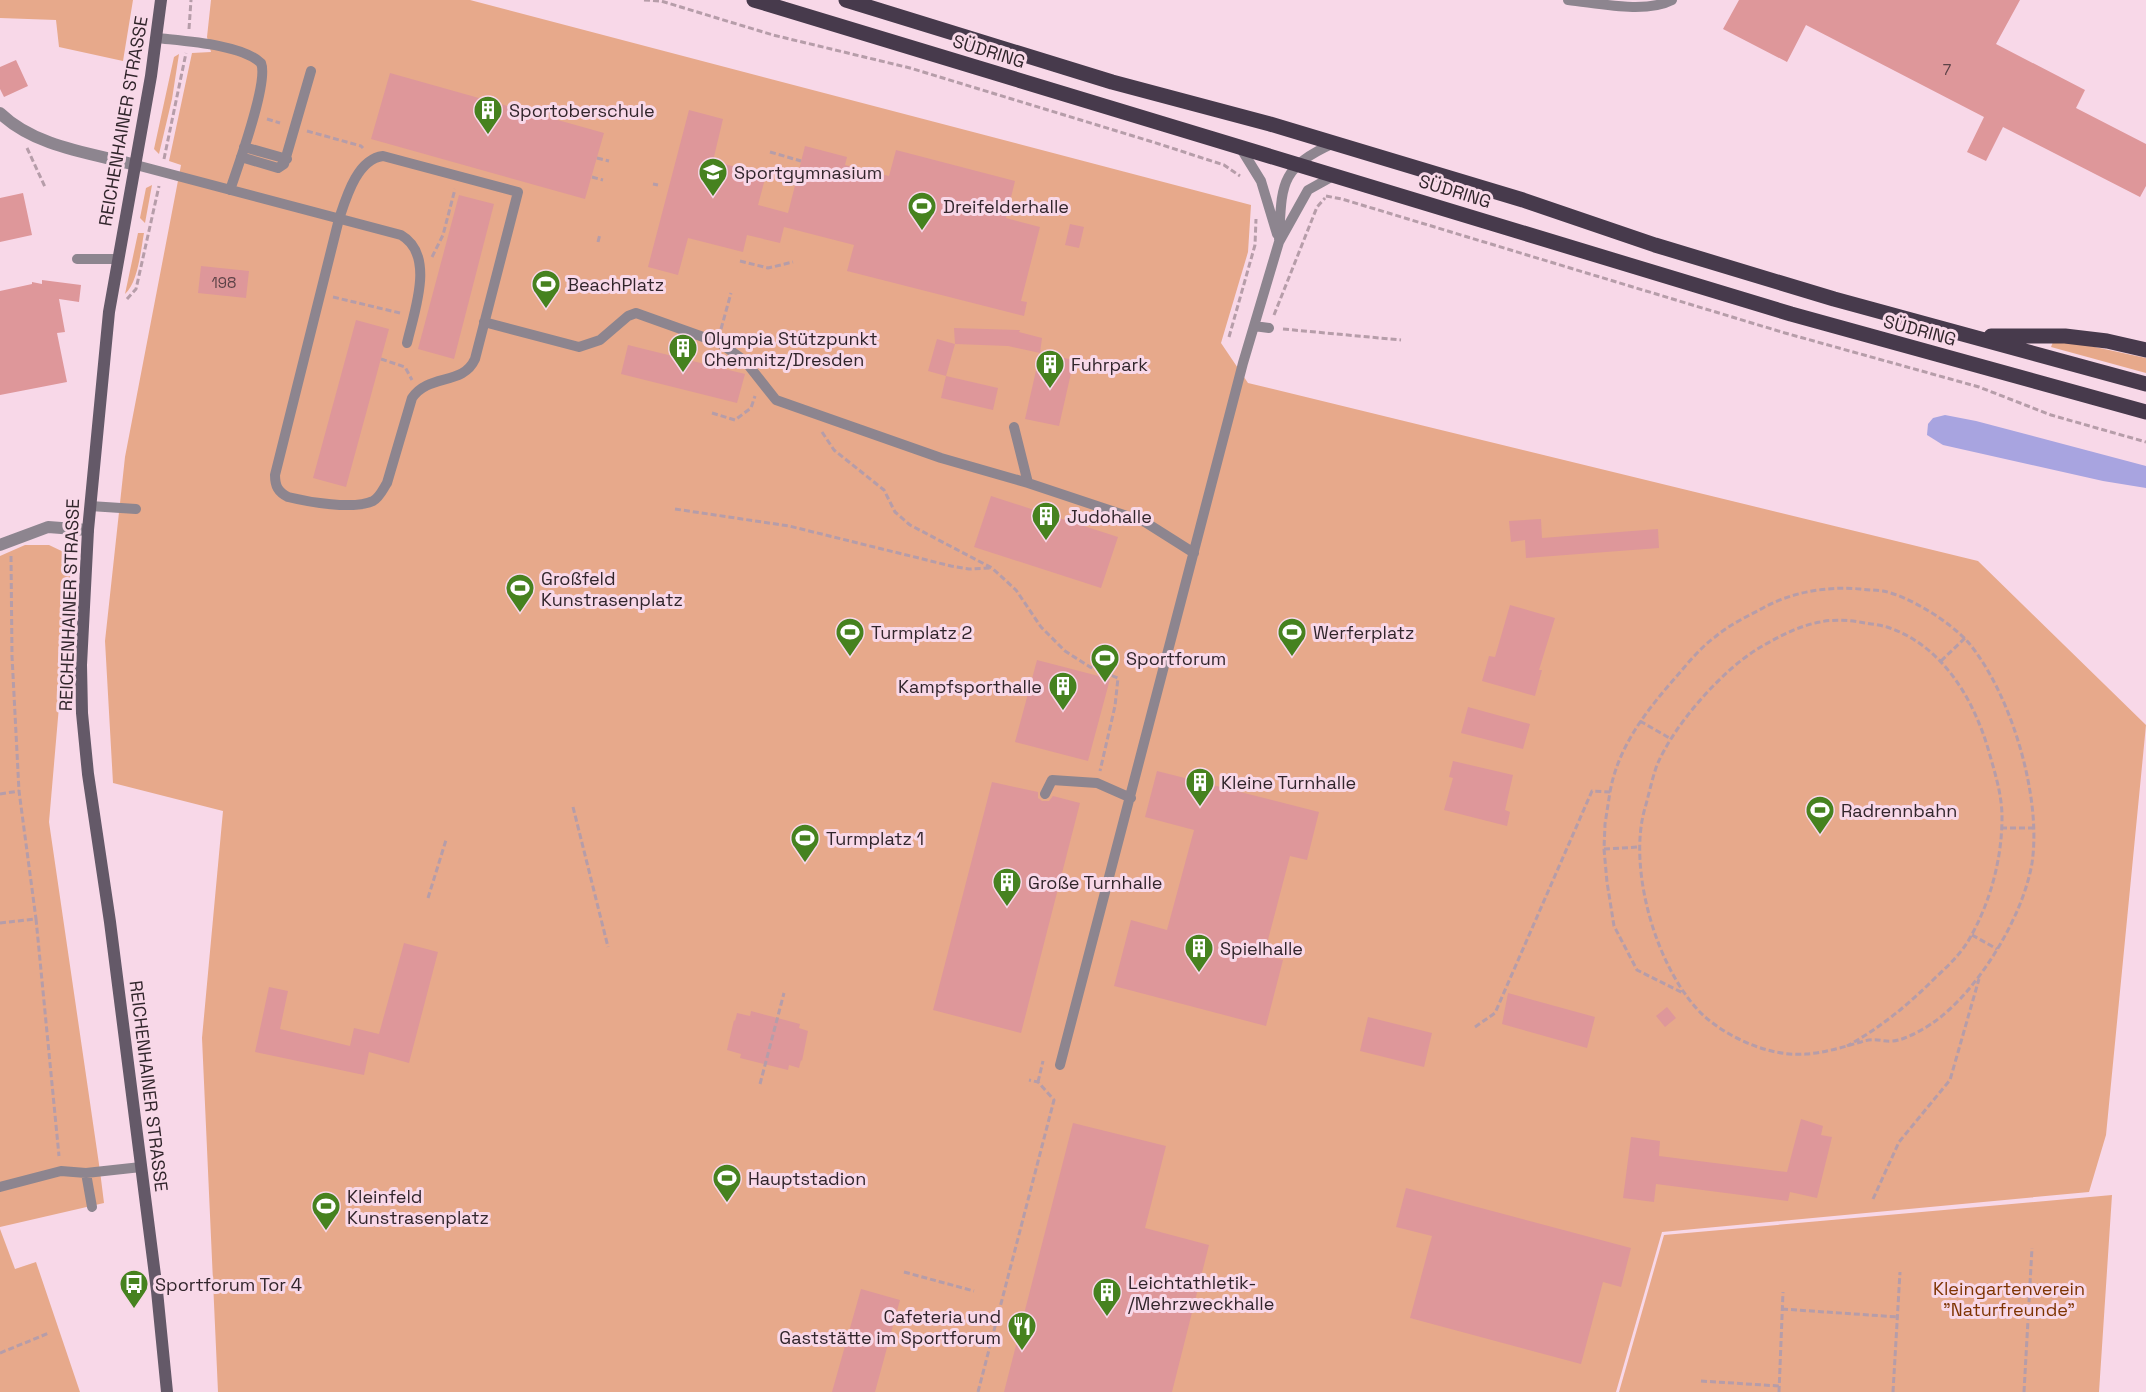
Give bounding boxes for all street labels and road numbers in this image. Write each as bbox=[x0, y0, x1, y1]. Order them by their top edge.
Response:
street label: REICHENHAINER STRASSE bbox=[93, 14, 153, 228]
street label: SÜDRING bbox=[950, 29, 1028, 73]
street label: SÜDRING bbox=[1416, 169, 1494, 213]
street label: SÜDRING bbox=[1881, 309, 1959, 351]
street label: REICHENHAINER STRASSE bbox=[54, 498, 84, 712]
street label: REICHENHAINER STRASSE bbox=[125, 979, 173, 1193]

